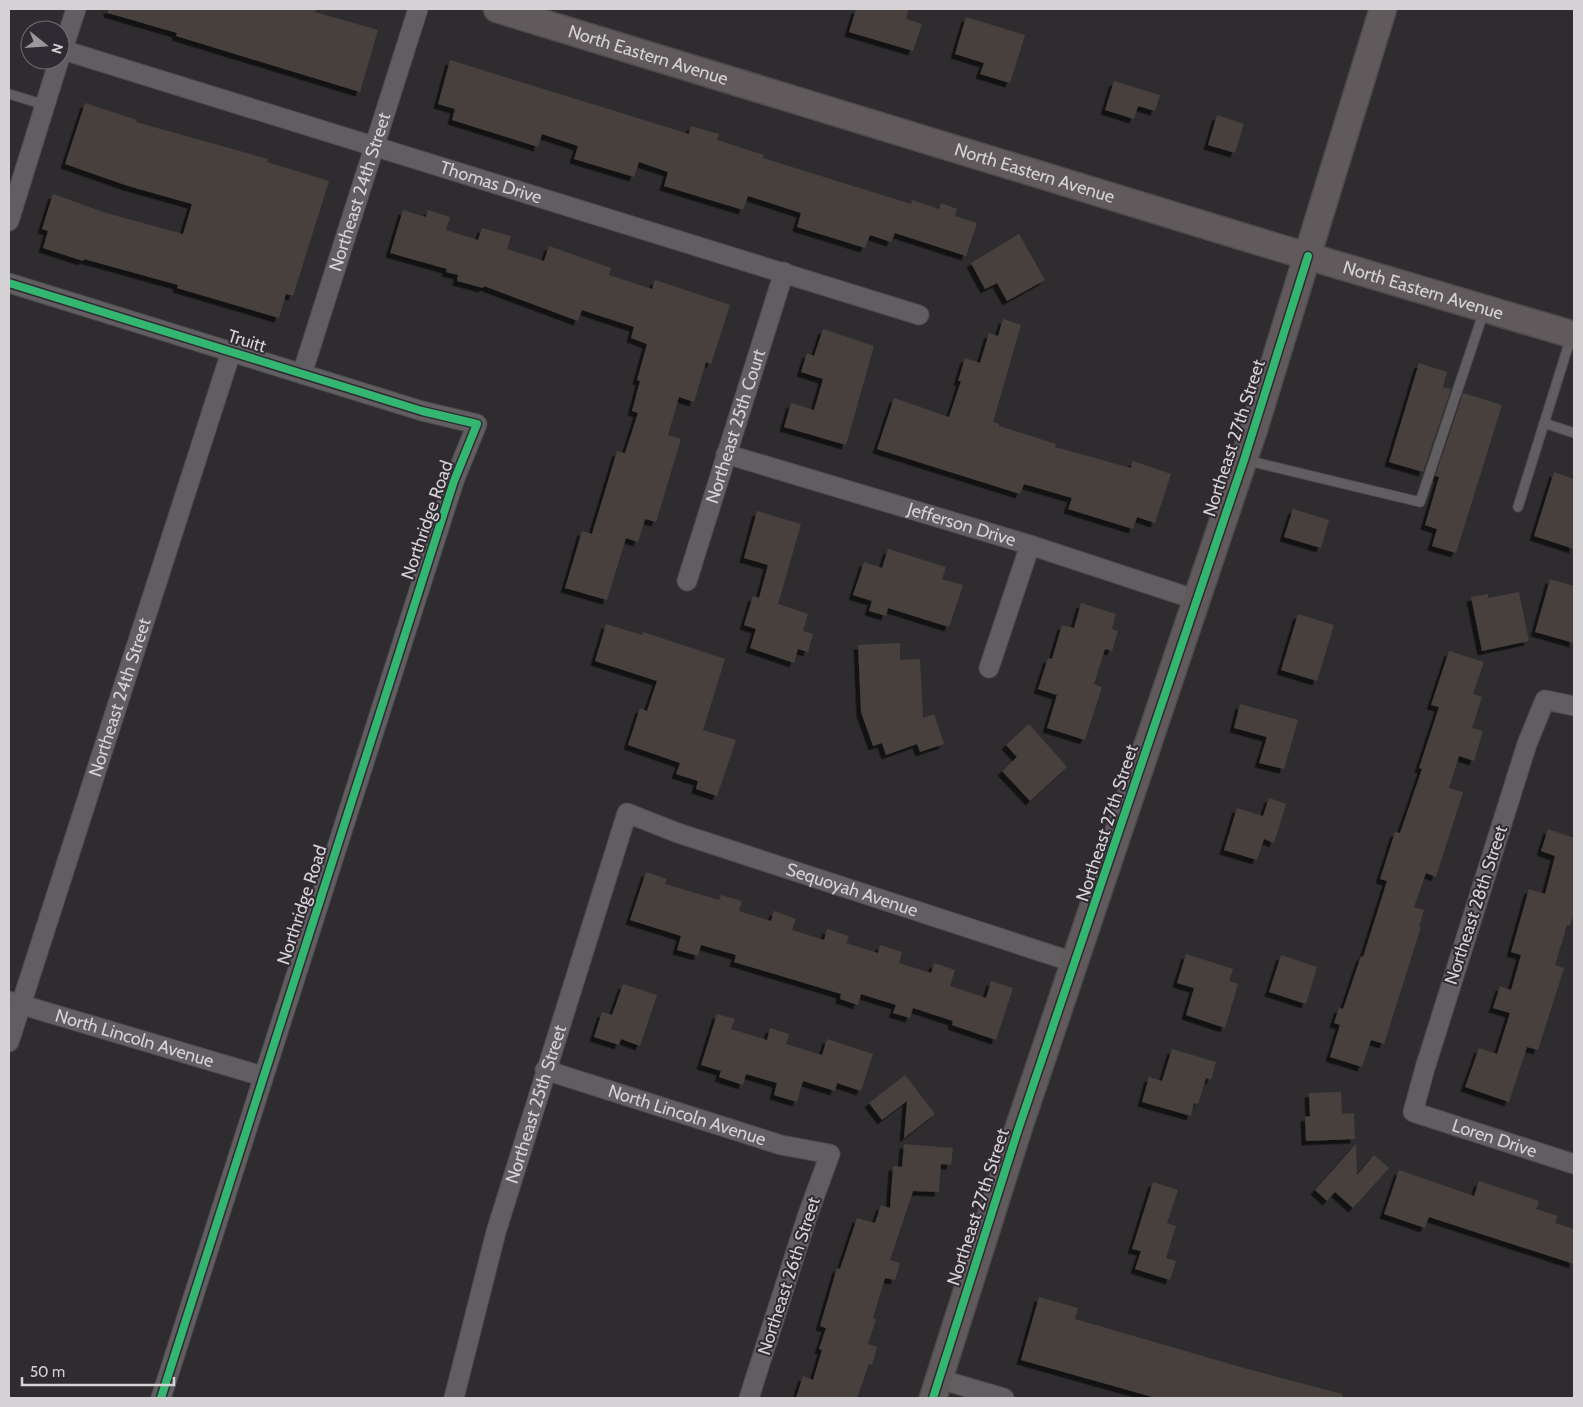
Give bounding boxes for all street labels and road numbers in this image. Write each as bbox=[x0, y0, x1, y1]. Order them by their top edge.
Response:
street label: North Eastern Avenue bbox=[565, 20, 731, 90]
street label: Northeast 24th Street bbox=[324, 110, 395, 274]
street label: North Eastern Avenue bbox=[952, 138, 1117, 208]
street label: Thomas Drive bbox=[437, 156, 545, 209]
street label: North Eastern Avenue bbox=[1340, 256, 1506, 324]
street label: Truitt bbox=[225, 325, 269, 357]
street label: Northeast 25th Court bbox=[701, 347, 770, 506]
street label: Northeast 27th Street bbox=[1198, 357, 1270, 519]
street label: Northridge Road bbox=[396, 458, 458, 582]
street label: Jefferson Drive bbox=[904, 498, 1019, 551]
street label: Northeast 24th Street bbox=[84, 615, 156, 779]
street label: Northeast 27th Street bbox=[1071, 742, 1143, 904]
street label: Northeast 28th Street bbox=[1440, 823, 1512, 987]
street label: Northridge Road bbox=[272, 842, 332, 968]
street label: Sequoyah Avenue bbox=[783, 858, 921, 922]
street label: North Lincoln Avenue bbox=[53, 1004, 216, 1072]
street label: Northeast 25th Street bbox=[501, 1022, 571, 1186]
street label: North Lincoln Avenue bbox=[605, 1080, 769, 1150]
street label: Loren Drive bbox=[1449, 1114, 1540, 1162]
street label: Northeast 27th Street bbox=[942, 1126, 1014, 1288]
street label: Northeast 26th Street bbox=[753, 1194, 825, 1358]

